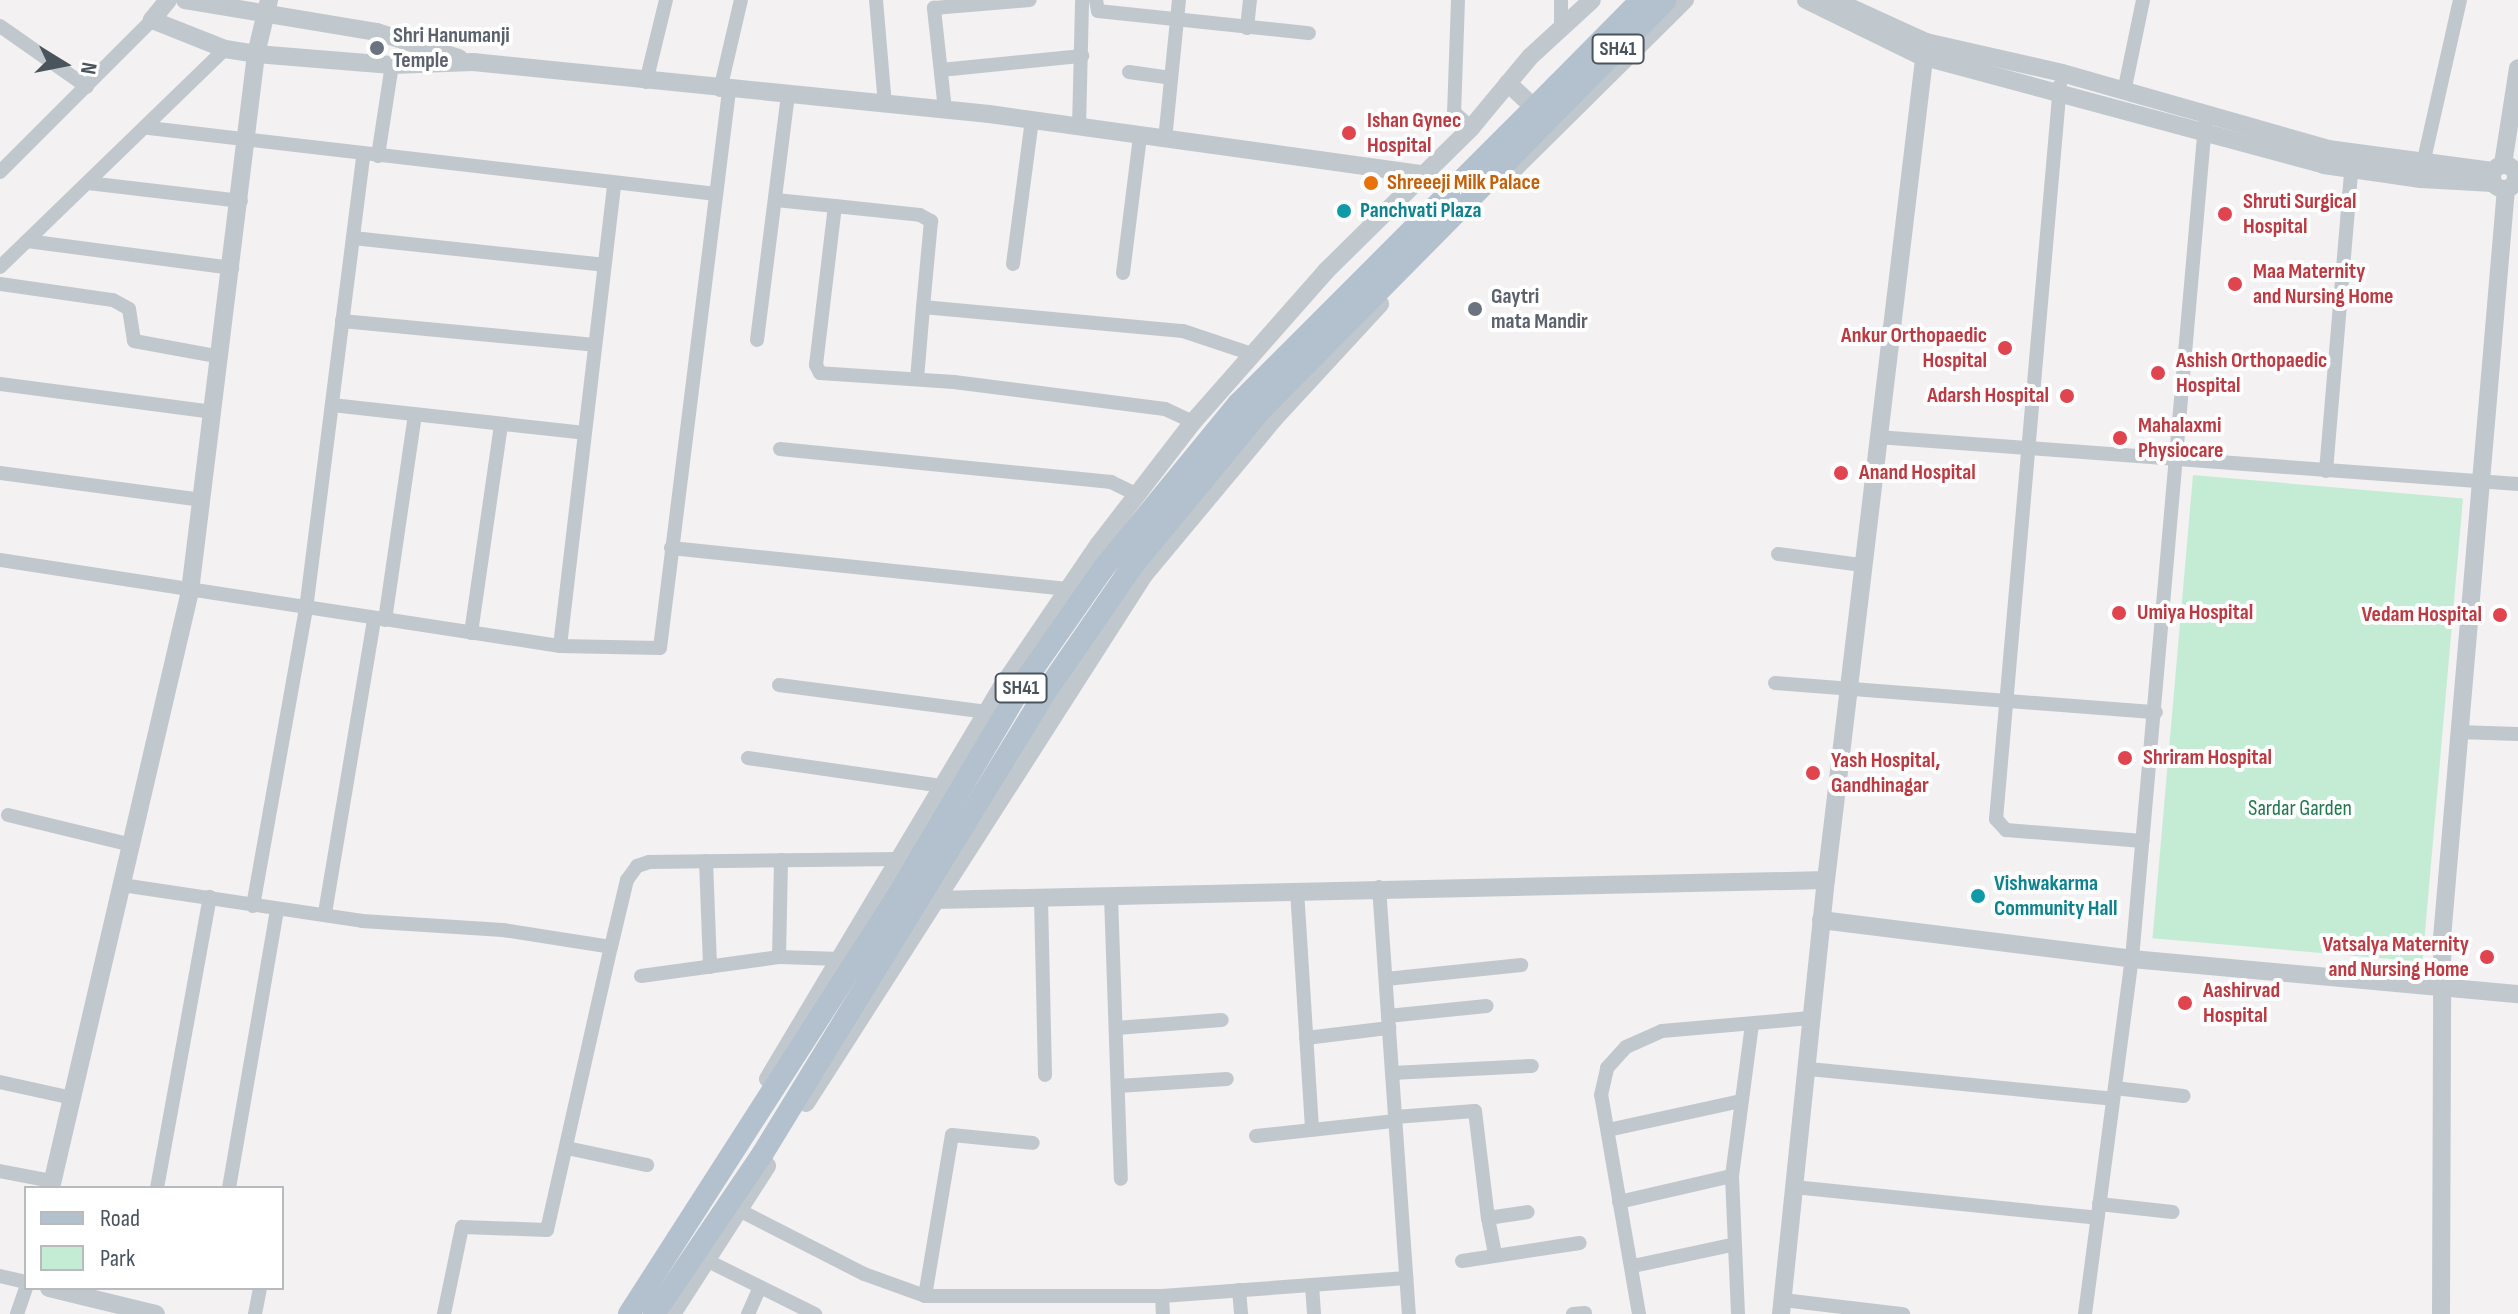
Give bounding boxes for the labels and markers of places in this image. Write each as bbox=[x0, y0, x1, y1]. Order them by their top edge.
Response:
place label: Shri Hanumanji Temple bbox=[393, 22, 510, 74]
marker: Shri Hanumanji Temple bbox=[368, 39, 386, 57]
place label: Ishan Gynec Hospital bbox=[1367, 107, 1461, 158]
marker: Ishan Gynec Hospital bbox=[1338, 122, 1360, 144]
place label: Shreeeji Milk Palace bbox=[1387, 170, 1540, 196]
marker: Shreeeji Milk Palace bbox=[1362, 174, 1380, 192]
place label: Shruti Surgical Hospital bbox=[2243, 188, 2356, 240]
place label: Panchvati Plaza bbox=[1360, 198, 1481, 224]
marker: Panchvati Plaza bbox=[1335, 202, 1353, 220]
marker: Shruti Surgical Hospital bbox=[2214, 203, 2236, 225]
place label: Maa Maternity and Nursing Home bbox=[2253, 258, 2393, 310]
marker: Maa Maternity and Nursing Home bbox=[2224, 273, 2246, 295]
place label: Gaytri mata Mandir bbox=[1491, 283, 1588, 334]
marker: Gaytri mata Mandir bbox=[1466, 300, 1484, 318]
place label: Ankur Orthopaedic Hospital bbox=[1841, 322, 1987, 374]
marker: Ankur Orthopaedic Hospital bbox=[1994, 337, 2016, 359]
place label: Ashish Orthopaedic Hospital bbox=[2176, 347, 2327, 398]
marker: Ashish Orthopaedic Hospital bbox=[2147, 362, 2169, 384]
place label: Adarsh Hospital bbox=[1927, 383, 2049, 409]
marker: Adarsh Hospital bbox=[2056, 385, 2078, 407]
place label: Mahalaxmi Physiocare bbox=[2138, 412, 2223, 464]
marker: Mahalaxmi Physiocare bbox=[2109, 427, 2131, 449]
place label: Anand Hospital bbox=[1859, 460, 1976, 486]
marker: Anand Hospital bbox=[1830, 462, 1852, 484]
place label: Umiya Hospital bbox=[2137, 600, 2253, 626]
marker: Umiya Hospital bbox=[2108, 602, 2130, 624]
place label: Vedam Hospital bbox=[2362, 602, 2482, 628]
marker: Vedam Hospital bbox=[2489, 604, 2511, 626]
place label: Shriram Hospital bbox=[2143, 745, 2272, 771]
place label: Yash Hospital, Gandhinagar bbox=[1831, 747, 1940, 798]
marker: Shriram Hospital bbox=[2114, 747, 2136, 769]
marker: Yash Hospital, Gandhinagar bbox=[1802, 762, 1824, 784]
place label: Vishwakarma Community Hall bbox=[1994, 870, 2117, 922]
marker: Vishwakarma Community Hall bbox=[1969, 887, 1987, 905]
place label: Vatsalya Maternity and Nursing Home bbox=[2322, 931, 2469, 982]
marker: Vatsalya Maternity and Nursing Home bbox=[2476, 946, 2498, 968]
place label: Aashirvad Hospital bbox=[2203, 977, 2280, 1028]
marker: Aashirvad Hospital bbox=[2174, 992, 2196, 1014]

